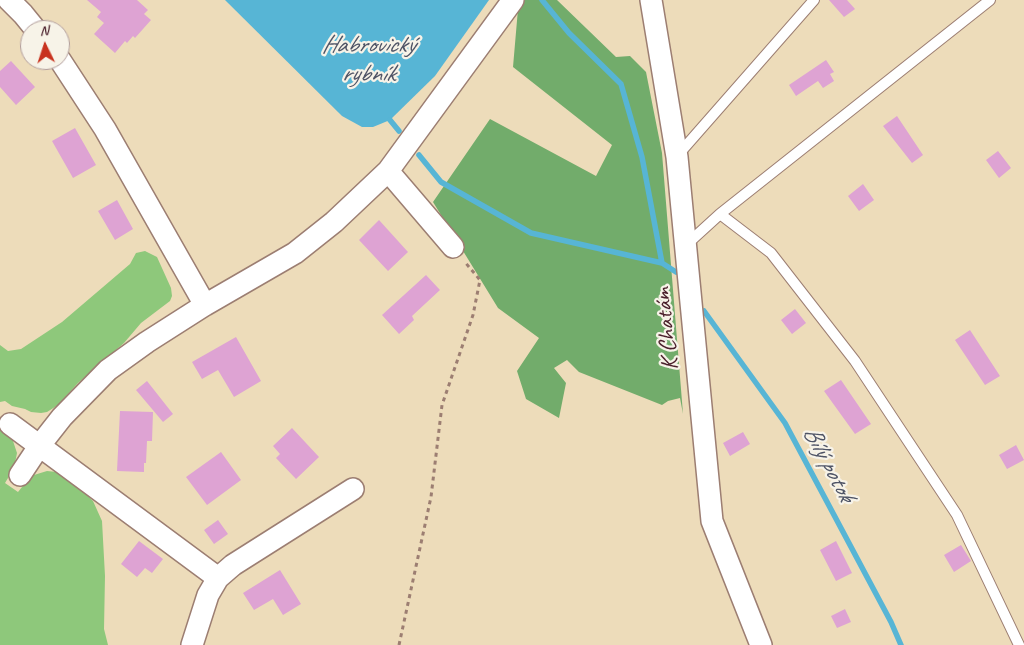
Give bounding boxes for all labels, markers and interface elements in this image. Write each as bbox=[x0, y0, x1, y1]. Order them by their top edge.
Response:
north arrow bbox=[20, 20, 70, 70]
text: N bbox=[39, 22, 49, 39]
water label: Habrovický rybník bbox=[321, 30, 415, 89]
street label: K Chatám bbox=[648, 286, 686, 372]
water label: Bílý potok bbox=[796, 421, 860, 507]

